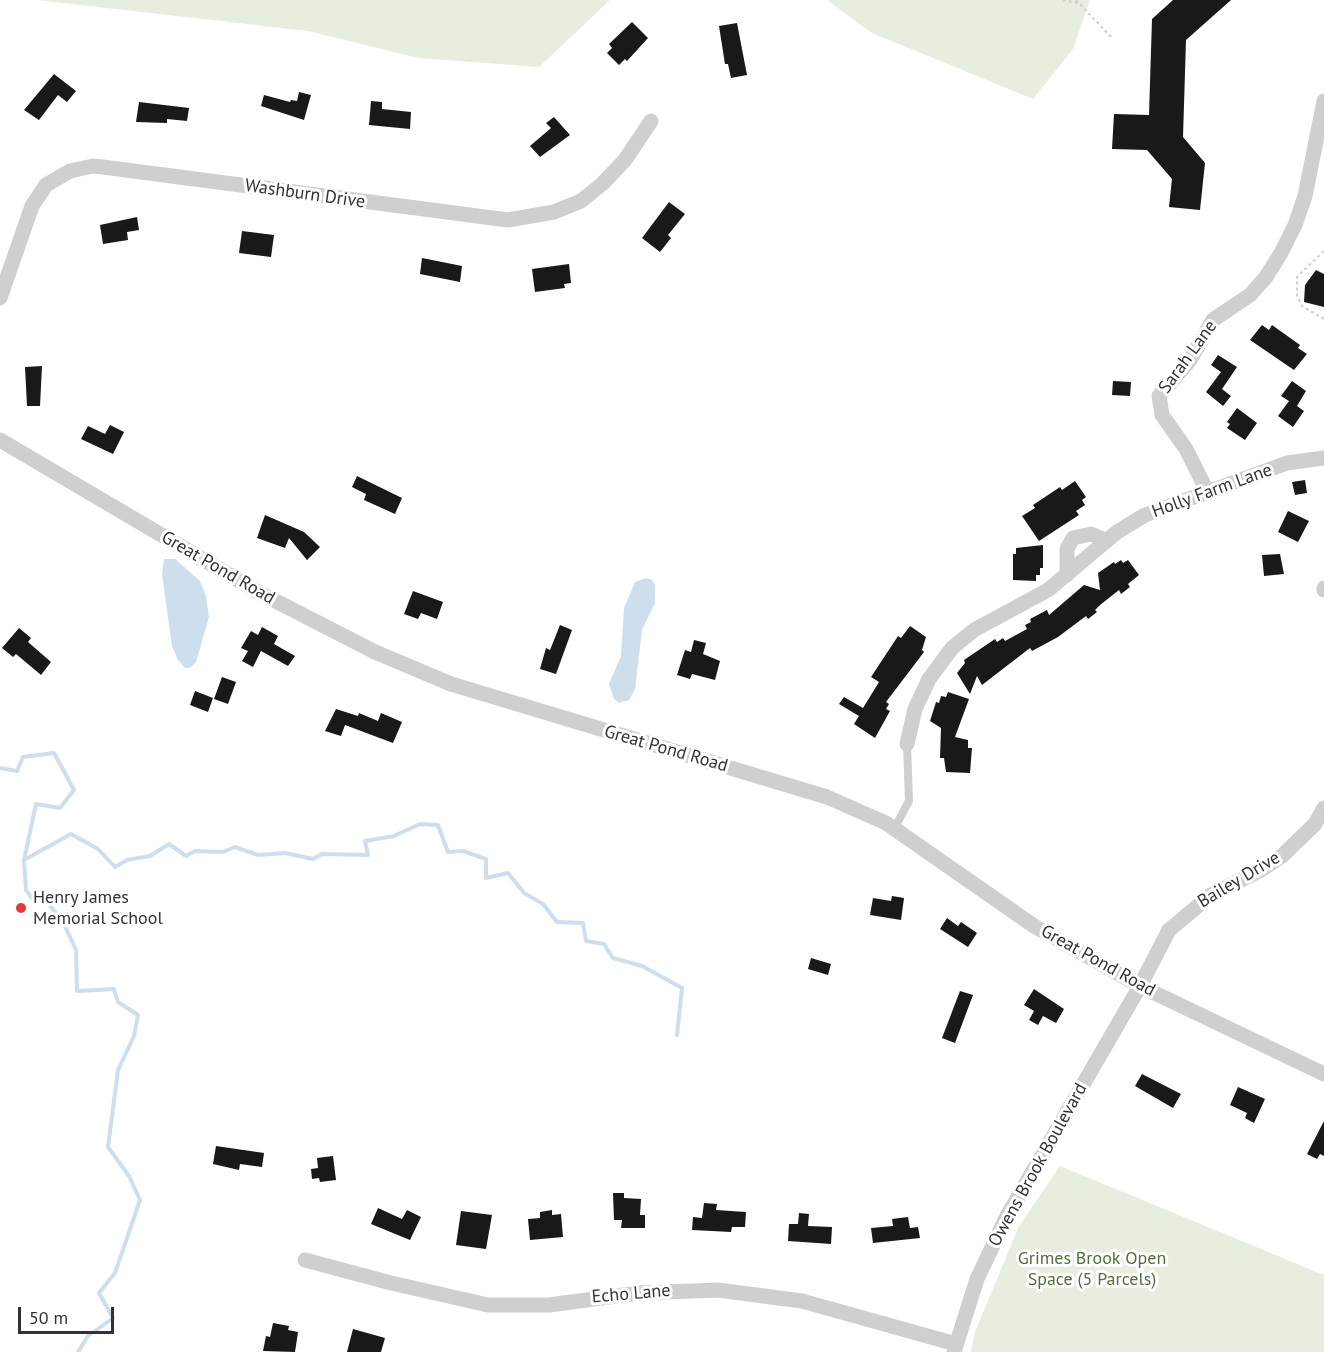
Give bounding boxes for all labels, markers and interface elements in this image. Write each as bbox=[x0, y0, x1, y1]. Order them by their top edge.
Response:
street label: Washburn Drive bbox=[244, 175, 366, 213]
street label: Sarah Lane bbox=[1154, 316, 1222, 398]
street label: Holly Farm Lane bbox=[1149, 459, 1275, 523]
street label: Great Pond Road bbox=[157, 527, 279, 609]
street label: Great Pond Road bbox=[602, 721, 730, 777]
street label: Bailey Drive bbox=[1194, 847, 1284, 913]
place label: Henry James Memorial School bbox=[33, 887, 163, 930]
marker: Henry James Memorial School bbox=[14, 901, 28, 915]
street label: Great Pond Road bbox=[1037, 921, 1159, 1001]
street label: Owens Brook Boulevard bbox=[984, 1080, 1092, 1250]
park label: Grimes Brook Open Space (5 Parcels) bbox=[1018, 1248, 1166, 1290]
street label: Echo Lane bbox=[591, 1280, 671, 1308]
scale bar bbox=[21, 1295, 117, 1333]
text: 50 m bbox=[29, 1306, 68, 1329]

